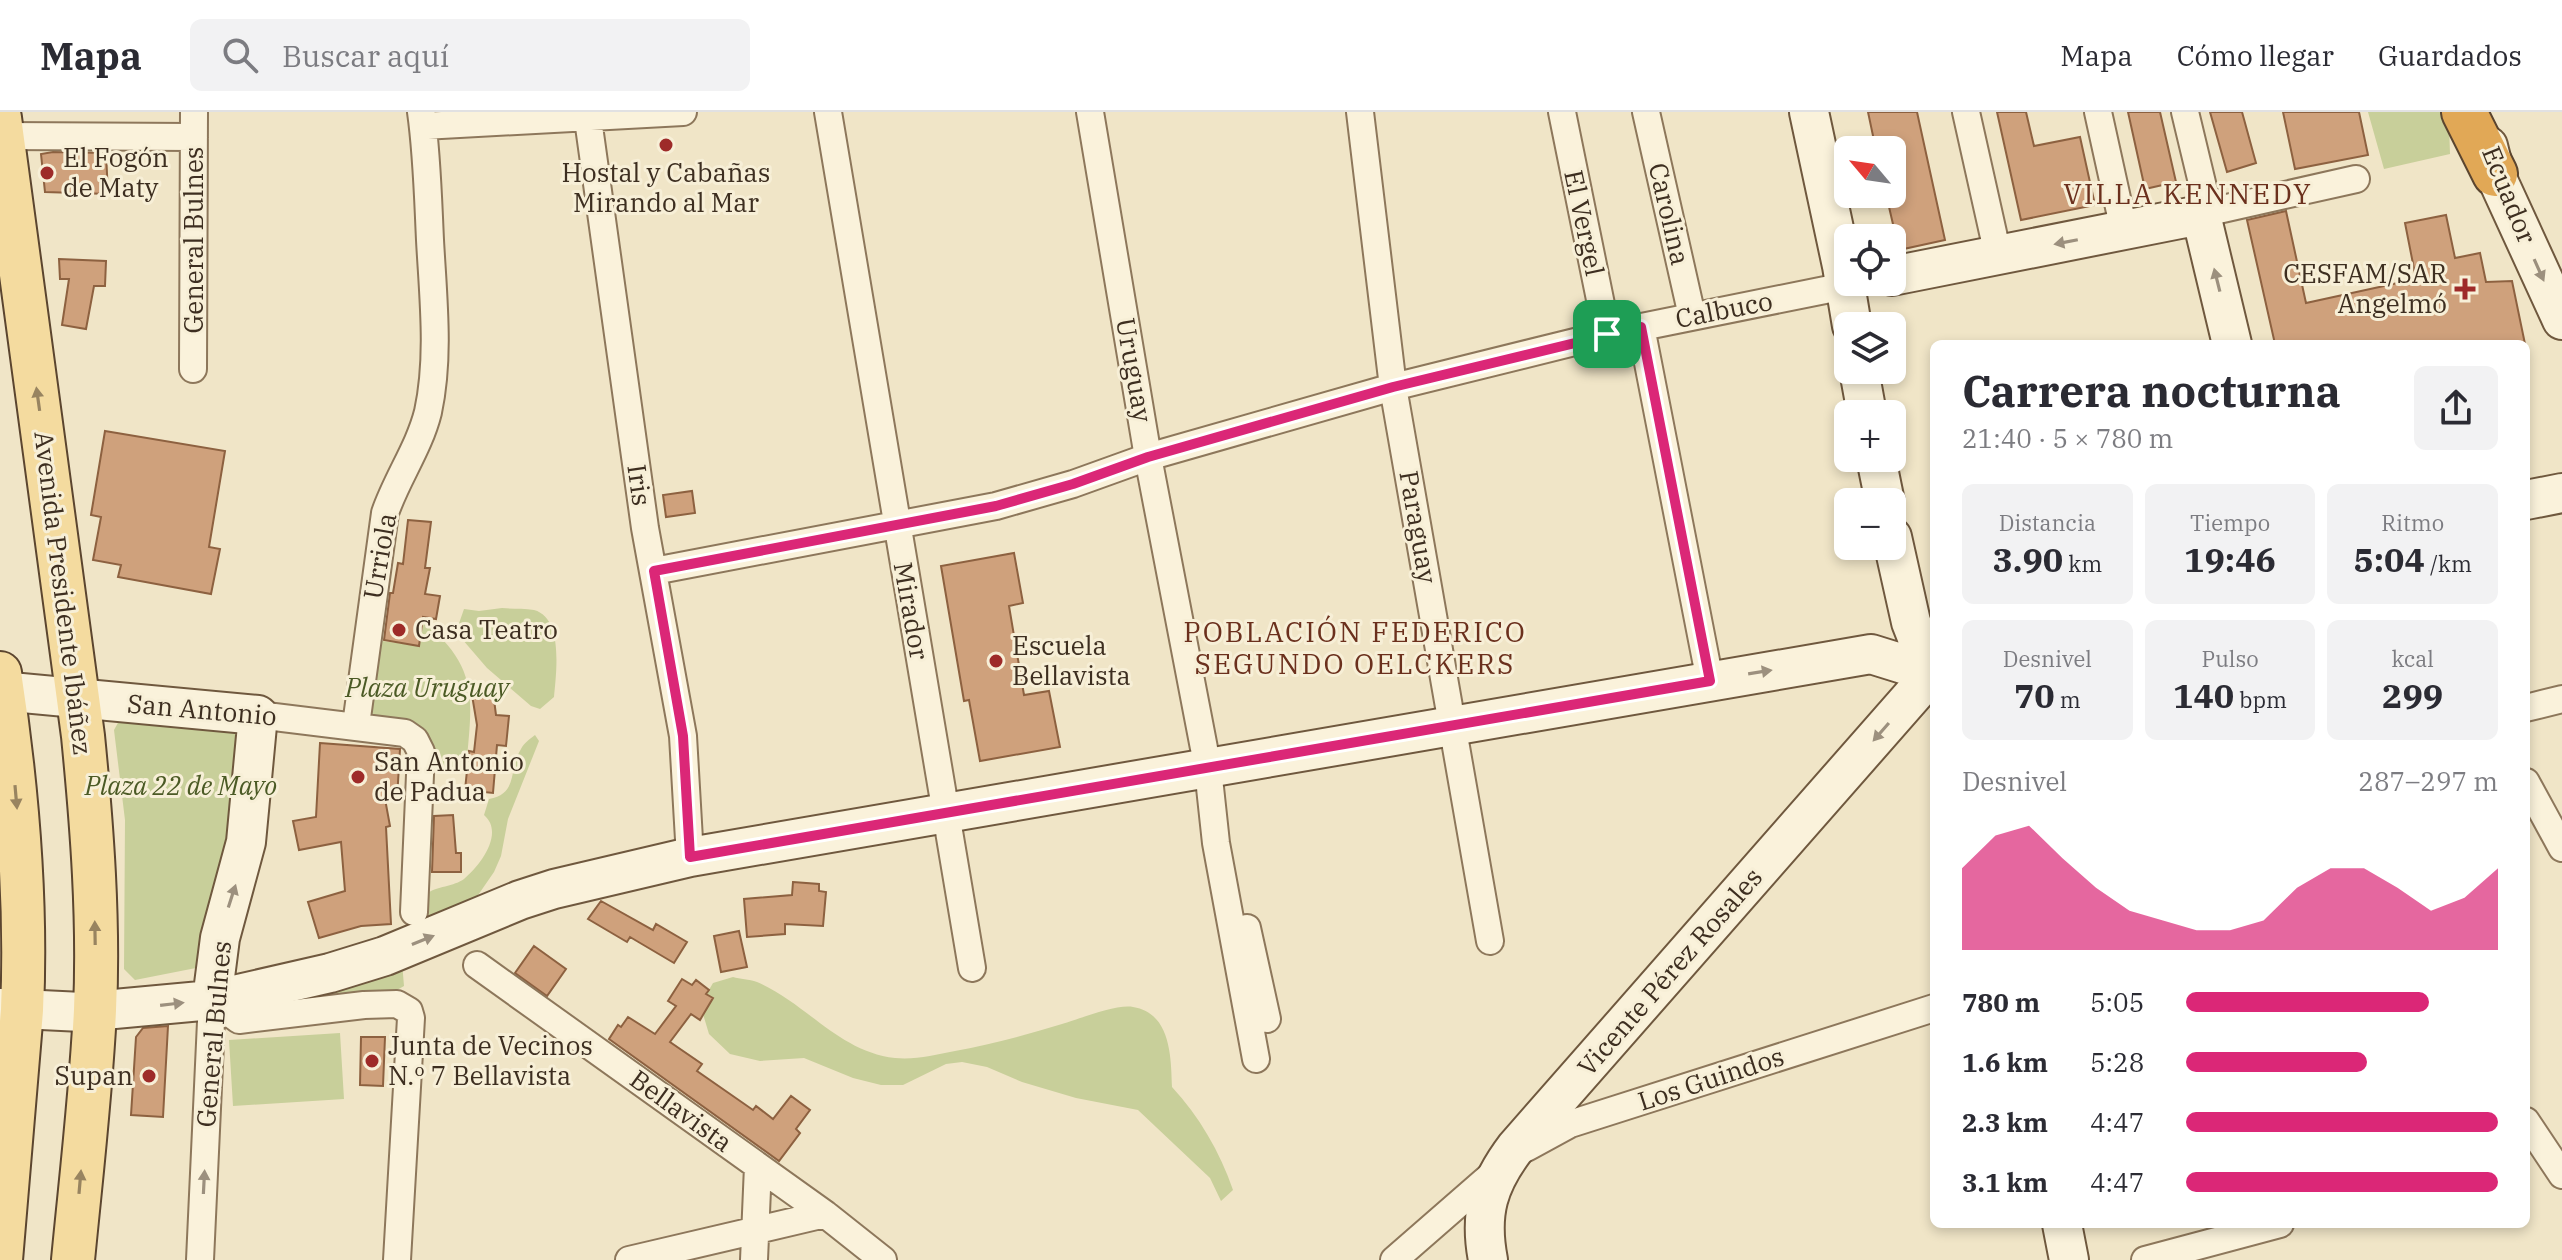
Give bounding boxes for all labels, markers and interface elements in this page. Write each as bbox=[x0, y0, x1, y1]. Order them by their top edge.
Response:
search box bbox=[190, 19, 750, 91]
text: Mapa bbox=[40, 31, 142, 80]
icon: search bbox=[218, 33, 262, 77]
text: Buscar aquí bbox=[282, 36, 449, 75]
text: Mapa bbox=[2060, 37, 2133, 74]
text: Cómo llegar bbox=[2177, 37, 2334, 74]
text: Guardados bbox=[2378, 37, 2522, 74]
marker: Hostal y Cabañas Mirando al Mar bbox=[657, 136, 675, 154]
north arrow bbox=[1834, 136, 1906, 208]
map controls bbox=[1834, 136, 1906, 560]
place label: El Fogón de Maty bbox=[63, 140, 169, 204]
street label: Ecuador bbox=[2475, 141, 2545, 249]
street label: General Bulnes bbox=[176, 146, 210, 334]
place label: Hostal y Cabañas Mirando al Mar bbox=[562, 155, 770, 219]
street label: Carolina bbox=[1642, 159, 1698, 268]
marker: El Fogón de Maty bbox=[38, 164, 56, 182]
street label: El Vergel bbox=[1557, 167, 1613, 279]
district label: VILLA KENNEDY bbox=[2063, 175, 2313, 212]
button: locate bbox=[1834, 224, 1906, 296]
one-way arrow bbox=[2054, 236, 2079, 248]
place label: CESFAM/SAR Angelmó bbox=[2283, 256, 2448, 320]
one-way arrow bbox=[2532, 258, 2546, 282]
one-way arrow bbox=[2210, 268, 2222, 293]
marker: CESFAM/SAR Angelmó bbox=[2454, 278, 2476, 300]
street label: Calbuco bbox=[1672, 283, 1775, 335]
pin bbox=[1573, 300, 1641, 368]
icon: arrive bbox=[1585, 312, 1629, 356]
button: layers bbox=[1834, 312, 1906, 384]
street label: Uruguay bbox=[1109, 315, 1161, 425]
text: Carrera nocturna bbox=[1962, 362, 2341, 419]
button: share bbox=[2414, 366, 2498, 450]
one-way arrow bbox=[31, 386, 44, 411]
button: + bbox=[1834, 400, 1906, 472]
text: 21:40 · 5 × 780 m bbox=[1962, 421, 2173, 455]
street label: Avenida Presidente Ibáñez bbox=[27, 429, 101, 757]
street label: Iris bbox=[620, 462, 660, 508]
street label: Paraguay bbox=[1392, 468, 1446, 586]
button: − bbox=[1834, 488, 1906, 560]
text: Distancia bbox=[1999, 508, 2096, 537]
text: Tiempo bbox=[2190, 508, 2270, 537]
text: Ritmo bbox=[2381, 508, 2444, 537]
street label: Urriola bbox=[355, 510, 403, 602]
text: 3.90 bbox=[1992, 537, 2063, 581]
text: 19:46 bbox=[2184, 537, 2276, 581]
text: 5:04 bbox=[2353, 537, 2425, 581]
text: km bbox=[2063, 549, 2102, 578]
text: /km bbox=[2425, 549, 2472, 578]
street label: Mirador bbox=[887, 559, 937, 663]
place label: Casa Teatro bbox=[415, 612, 558, 646]
district label: POBLACIÓN FEDERICO SEGUNDO OELCKERS bbox=[1183, 613, 1527, 682]
marker: Casa Teatro bbox=[390, 621, 408, 639]
place label: Escuela Bellavista bbox=[1012, 628, 1131, 692]
text: Desnivel bbox=[2003, 644, 2092, 673]
text: Pulso bbox=[2201, 644, 2259, 673]
text: kcal bbox=[2391, 644, 2434, 673]
marker: Escuela Bellavista bbox=[987, 652, 1005, 670]
one-way arrow bbox=[1748, 666, 1773, 678]
park label: Plaza Uruguay bbox=[344, 670, 511, 704]
text: 70 bbox=[2014, 673, 2055, 717]
text: 140 bbox=[2173, 673, 2234, 717]
text: 299 bbox=[2382, 673, 2443, 717]
text: m bbox=[2055, 685, 2081, 714]
text: bpm bbox=[2234, 685, 2287, 714]
street label: San Antonio bbox=[126, 686, 278, 732]
one-way arrow bbox=[1872, 722, 1890, 741]
place label: San Antonio de Padua bbox=[374, 744, 524, 808]
text: Desnivel bbox=[1962, 764, 2067, 798]
text: 287–297 m bbox=[2358, 764, 2498, 798]
park label: Plaza 22 de Mayo bbox=[84, 768, 277, 802]
marker: San Antonio de Padua bbox=[349, 768, 367, 786]
one-way arrow bbox=[9, 785, 22, 810]
street label: Vicente Pérez Rosales bbox=[1569, 860, 1769, 1083]
one-way arrow bbox=[226, 883, 239, 907]
one-way arrow bbox=[89, 920, 102, 945]
one-way arrow bbox=[411, 933, 435, 946]
street label: General Bulnes bbox=[188, 939, 238, 1129]
text: 780 m bbox=[1962, 985, 2040, 1019]
text: 5:05 bbox=[2090, 985, 2144, 1019]
one-way arrow bbox=[160, 998, 185, 1011]
place label: Junta de Vecinos N.º 7 Bellavista bbox=[388, 1028, 593, 1092]
street label: Los Guindos bbox=[1633, 1038, 1788, 1118]
text: 1.6 km bbox=[1962, 1045, 2048, 1079]
text: 5:28 bbox=[2090, 1045, 2144, 1079]
marker: Junta de Vecinos N.º 7 Bellavista bbox=[363, 1052, 381, 1070]
place label: Supan bbox=[55, 1058, 133, 1092]
street label: Bellavista bbox=[624, 1062, 740, 1159]
marker: Supan bbox=[140, 1067, 158, 1085]
text: 2.3 km bbox=[1962, 1105, 2048, 1139]
text: 4:47 bbox=[2090, 1105, 2144, 1139]
text: 3.1 km bbox=[1962, 1165, 2048, 1199]
text: 4:47 bbox=[2090, 1165, 2144, 1199]
one-way arrow bbox=[74, 1169, 87, 1194]
one-way arrow bbox=[197, 1169, 210, 1194]

